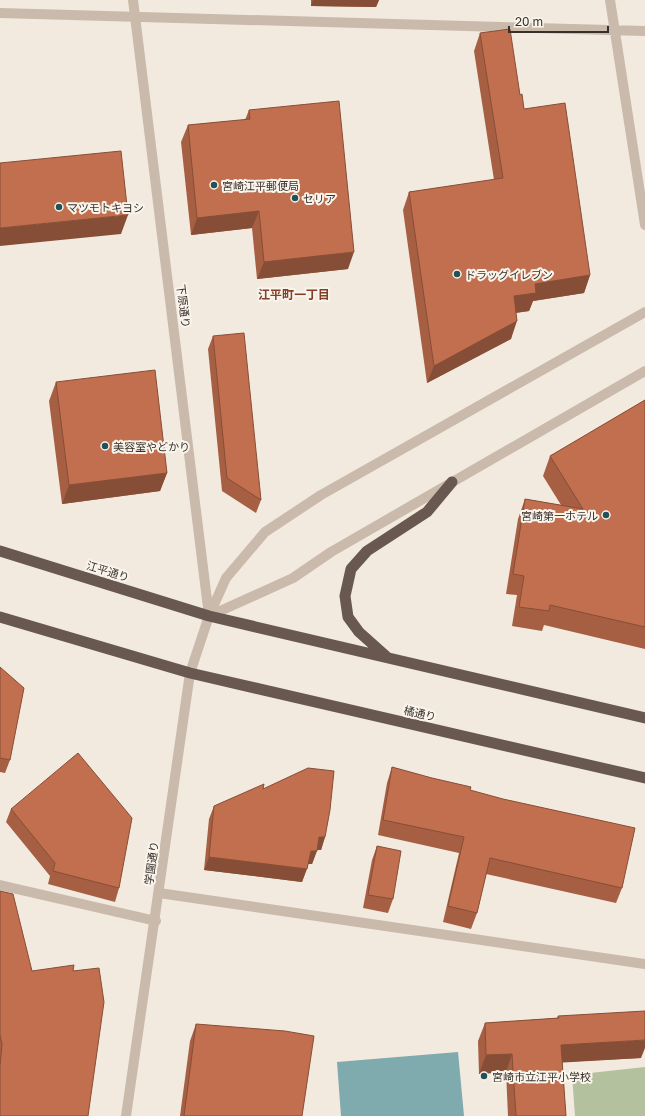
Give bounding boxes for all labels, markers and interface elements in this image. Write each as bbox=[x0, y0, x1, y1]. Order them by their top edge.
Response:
scale bar bbox=[509, 8, 608, 34]
text: 20 m bbox=[515, 14, 543, 29]
place label: 宮崎江平郵便局 bbox=[222, 179, 299, 192]
marker: 宮崎江平郵便局 bbox=[209, 180, 219, 190]
place label: セリア bbox=[303, 192, 336, 205]
marker: セリア bbox=[290, 193, 300, 203]
place label: マツモトキヨシ bbox=[67, 201, 144, 214]
marker: マツモトキヨシ bbox=[54, 202, 64, 212]
place label: ドラッグイレブン bbox=[465, 268, 553, 281]
marker: ドラッグイレブン bbox=[452, 269, 462, 279]
street label: 下原通り bbox=[175, 283, 193, 329]
district label: 江平町一丁目 bbox=[258, 287, 330, 302]
place label: 美容室やどかり bbox=[113, 440, 190, 453]
marker: 美容室やどかり bbox=[100, 441, 110, 451]
place label: 宮崎第一ホテル bbox=[521, 509, 598, 522]
marker: 宮崎第一ホテル bbox=[601, 510, 611, 520]
street label: 江平通り bbox=[85, 558, 131, 584]
street label: 橘通り bbox=[402, 703, 438, 723]
street label: 学園通り bbox=[142, 840, 160, 886]
place label: 宮崎市立江平小学校 bbox=[492, 1070, 591, 1083]
marker: 宮崎市立江平小学校 bbox=[479, 1071, 489, 1081]

